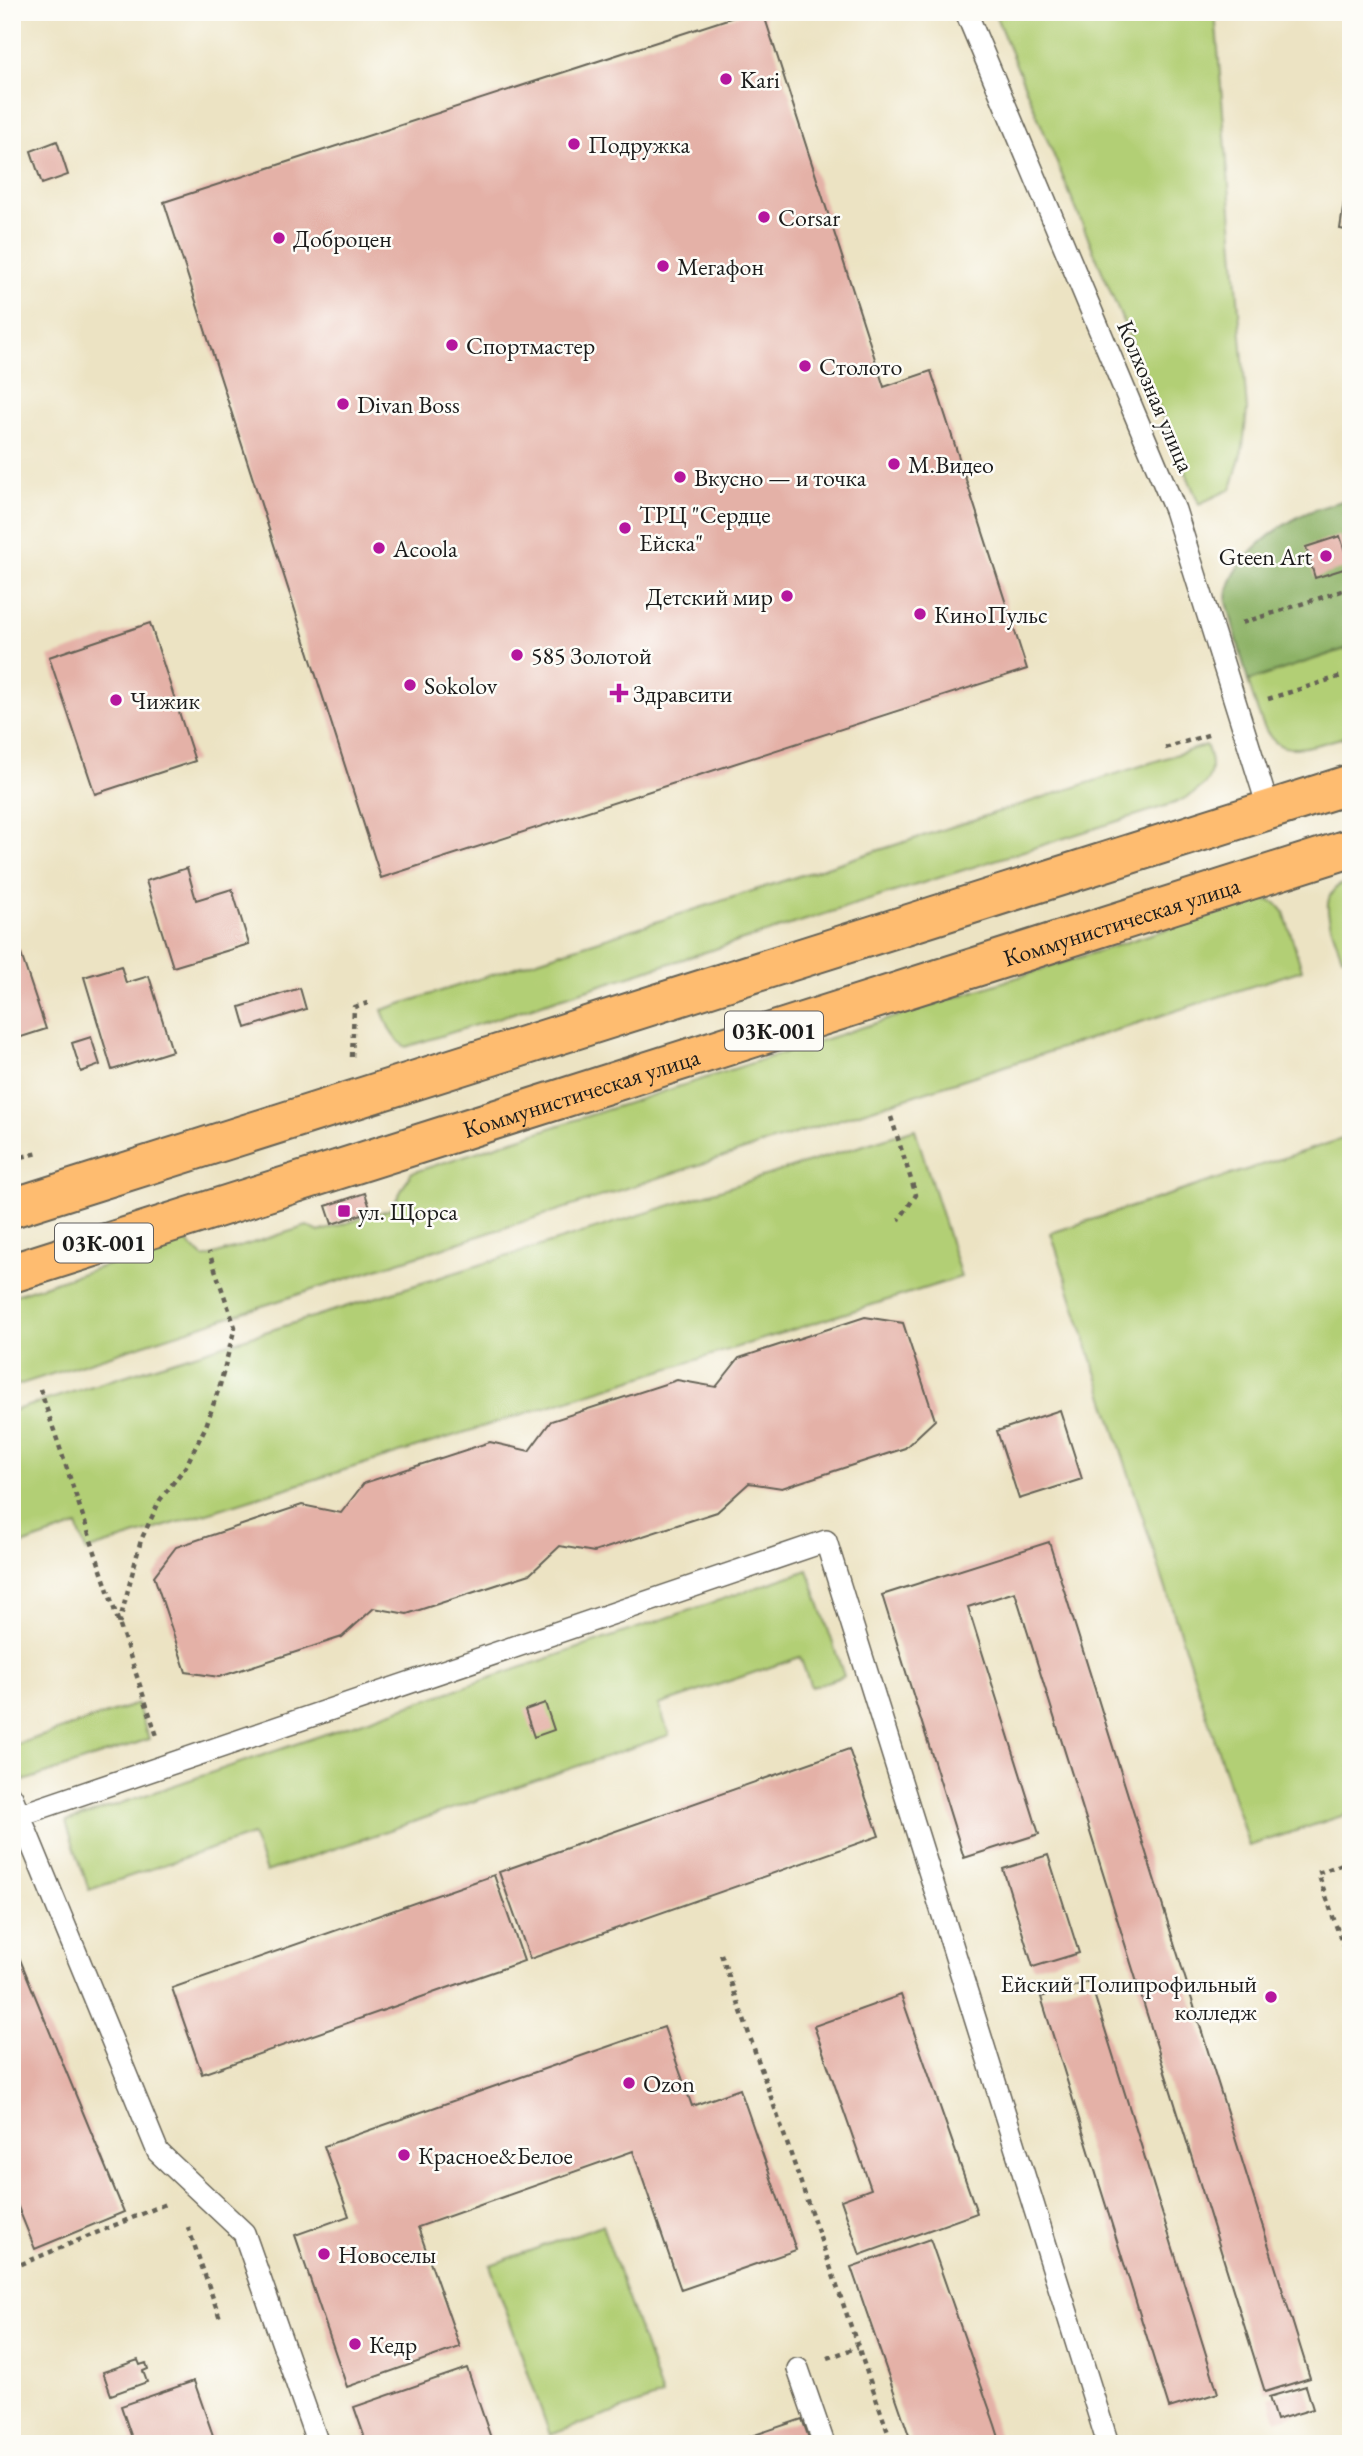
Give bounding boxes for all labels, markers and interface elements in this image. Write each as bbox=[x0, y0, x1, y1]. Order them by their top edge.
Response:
place label: Kari bbox=[740, 64, 780, 95]
marker: Kari bbox=[718, 71, 734, 87]
place label: Подружка bbox=[588, 129, 690, 160]
marker: Подружка bbox=[566, 136, 582, 152]
place label: Corsar bbox=[778, 202, 840, 233]
marker: Corsar bbox=[756, 209, 772, 225]
place label: Доброцен bbox=[293, 223, 392, 254]
marker: Доброцен bbox=[271, 230, 287, 246]
place label: Мегафон bbox=[677, 251, 764, 282]
marker: Мегафон bbox=[655, 258, 671, 274]
street label: Колхозная улица bbox=[1110, 315, 1202, 477]
place label: Спортмастер bbox=[466, 330, 595, 361]
marker: Спортмастер bbox=[444, 337, 460, 353]
place label: Столото bbox=[819, 351, 902, 382]
marker: Столото bbox=[797, 358, 813, 374]
place label: Divan Boss bbox=[357, 389, 460, 420]
marker: Divan Boss bbox=[335, 396, 351, 412]
place label: М.Видео bbox=[908, 449, 994, 480]
marker: М.Видео bbox=[886, 456, 902, 472]
place label: Вкусно — и точка bbox=[694, 462, 867, 493]
marker: Вкусно — и точка bbox=[672, 469, 688, 485]
place label: ТРЦ "Сердце Ейска" bbox=[639, 499, 771, 558]
marker: ТРЦ "Сердце Ейска" bbox=[617, 520, 633, 536]
place label: Acoola bbox=[392, 533, 458, 564]
marker: Acoola bbox=[371, 540, 387, 556]
place label: Gteen Art bbox=[1219, 541, 1312, 572]
marker: Gteen Art bbox=[1318, 548, 1334, 564]
place label: Детский мир bbox=[646, 581, 773, 612]
marker: Детский мир bbox=[779, 588, 795, 604]
place label: КиноПульс bbox=[934, 599, 1048, 630]
marker: КиноПульс bbox=[912, 606, 928, 622]
place label: 585 Золотой bbox=[531, 640, 652, 671]
marker: 585 Золотой bbox=[509, 647, 525, 663]
place label: Sokolov bbox=[424, 670, 498, 701]
marker: Sokolov bbox=[402, 677, 418, 693]
place label: Здравсити bbox=[633, 678, 733, 709]
place label: Чижик bbox=[130, 685, 200, 716]
marker: Здравсити bbox=[611, 685, 627, 701]
marker: Чижик bbox=[108, 692, 124, 708]
street label: Коммунистическая улица bbox=[999, 869, 1244, 973]
road number: 03К-001 bbox=[725, 1012, 823, 1050]
street label: Коммунистическая улица bbox=[459, 1040, 704, 1144]
place label: ул. Щорса bbox=[358, 1196, 458, 1227]
marker: ул. Щорса bbox=[336, 1203, 352, 1219]
road number: 03К-001 bbox=[55, 1224, 153, 1262]
place label: Ейский Полипрофильный колледж bbox=[1001, 1968, 1257, 2027]
marker: Ейский Полипрофильный колледж bbox=[1263, 1989, 1279, 2005]
place label: Ozon bbox=[643, 2068, 695, 2099]
marker: Ozon bbox=[621, 2075, 637, 2091]
place label: Красное&Белое bbox=[418, 2140, 573, 2171]
marker: Красное&Белое bbox=[396, 2147, 412, 2163]
place label: Новоселы bbox=[338, 2239, 437, 2270]
marker: Новоселы bbox=[316, 2246, 332, 2262]
place label: Кедр bbox=[369, 2329, 417, 2360]
marker: Кедр bbox=[347, 2336, 363, 2352]

